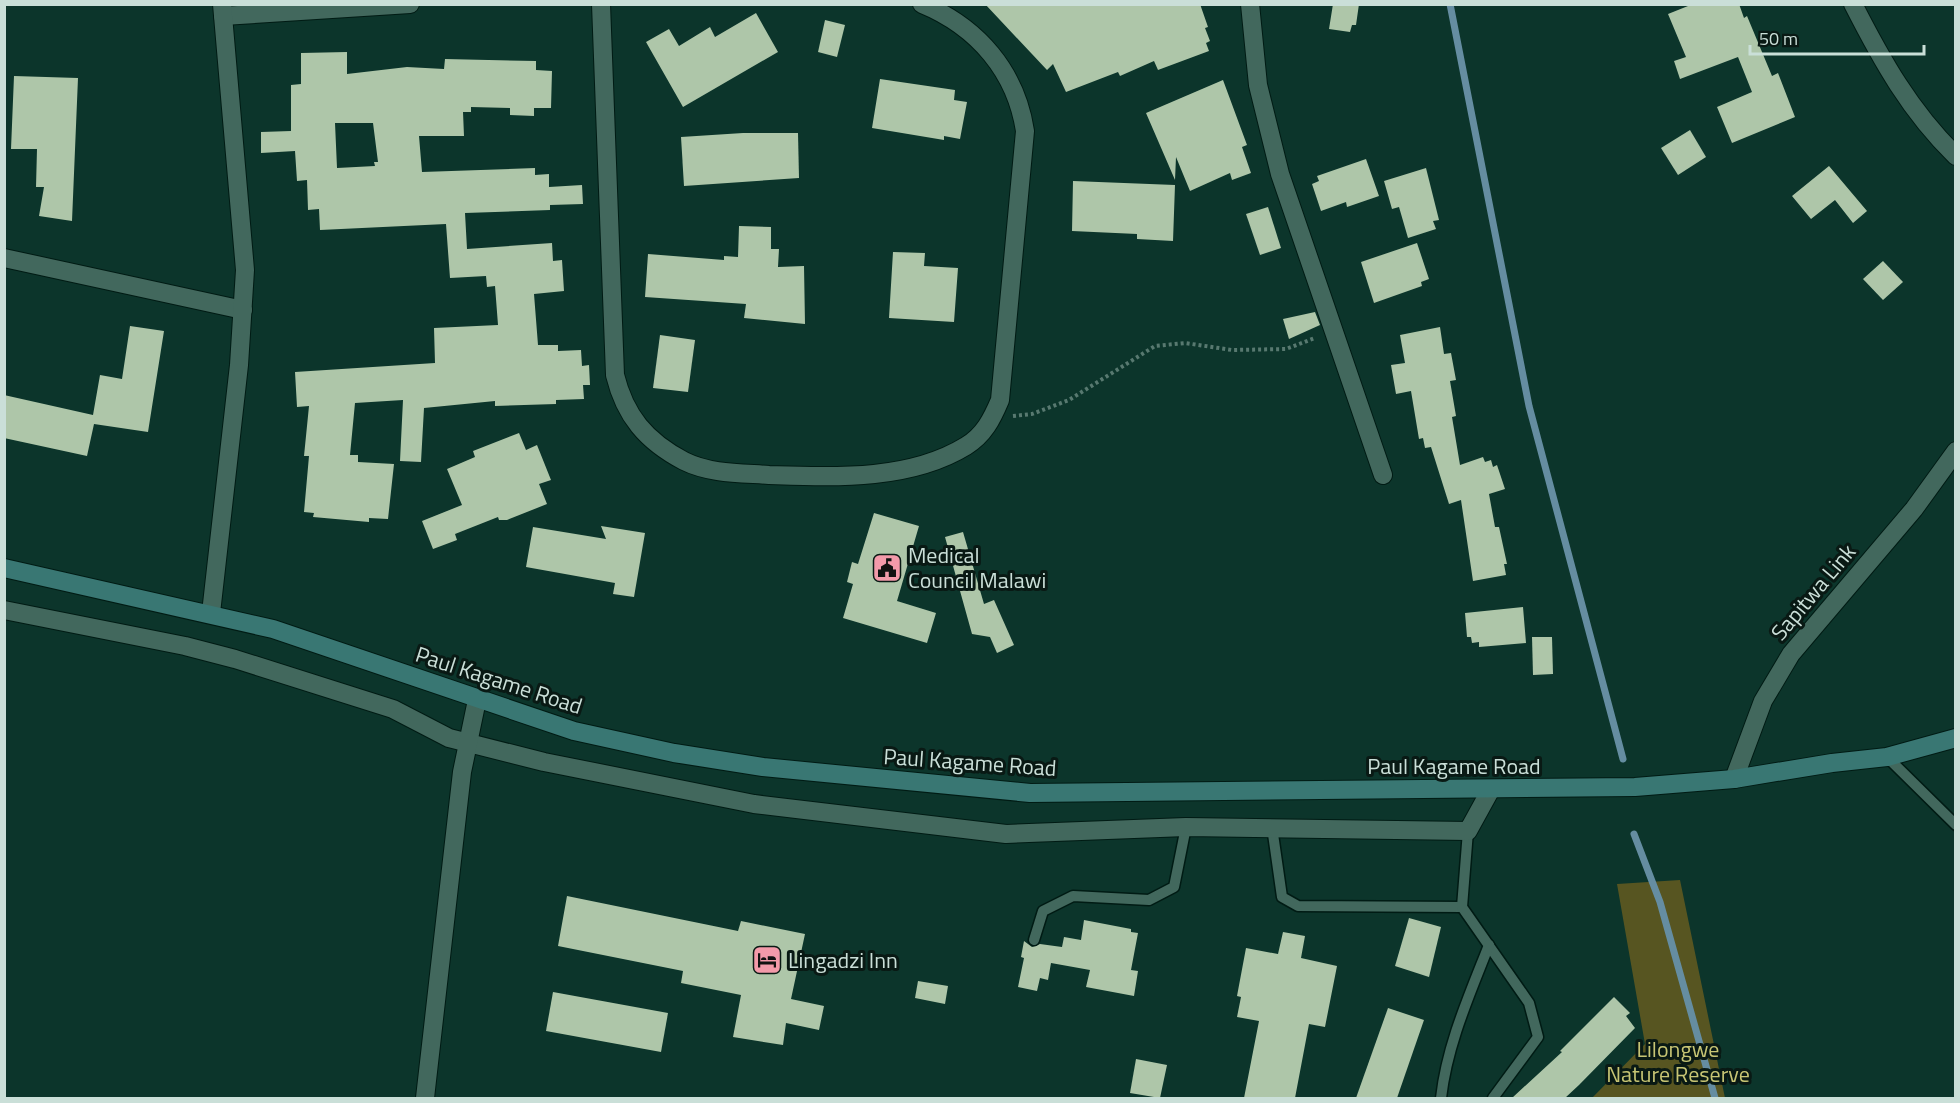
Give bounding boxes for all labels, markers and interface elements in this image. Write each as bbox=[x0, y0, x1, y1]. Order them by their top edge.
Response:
scale bar bbox=[1750, 18, 1924, 56]
text: 50 m bbox=[1759, 25, 1798, 52]
street label: Sapitwa Link bbox=[1762, 536, 1864, 648]
place label: Medical Council Malawi bbox=[908, 538, 1046, 597]
public building icon: Medical Council Malawi bbox=[871, 552, 903, 584]
street label: Paul Kagame Road bbox=[411, 637, 587, 723]
street label: Paul Kagame Road bbox=[882, 739, 1058, 785]
street label: Paul Kagame Road bbox=[1367, 749, 1541, 783]
place label: Lingadzi Inn bbox=[788, 943, 898, 977]
hotel icon: Lingadzi Inn bbox=[751, 944, 783, 976]
park label: Lilongwe Nature Reserve bbox=[1606, 1032, 1750, 1091]

